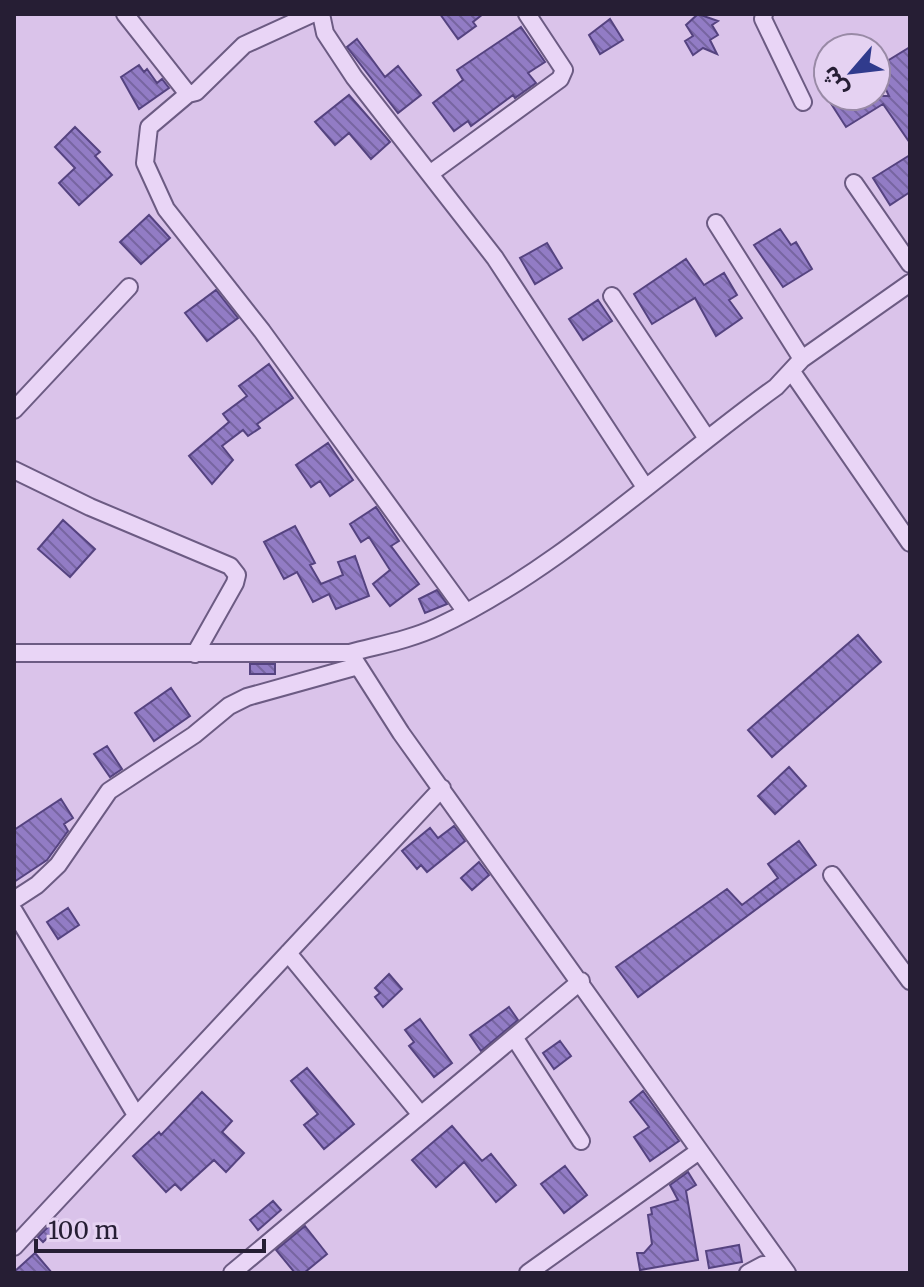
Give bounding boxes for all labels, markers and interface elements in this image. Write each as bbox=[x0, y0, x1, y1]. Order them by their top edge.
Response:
north arrow bbox=[812, 32, 892, 112]
text: ش bbox=[815, 62, 854, 101]
scale bar bbox=[36, 1203, 264, 1253]
text: 100 m bbox=[48, 1215, 119, 1246]

